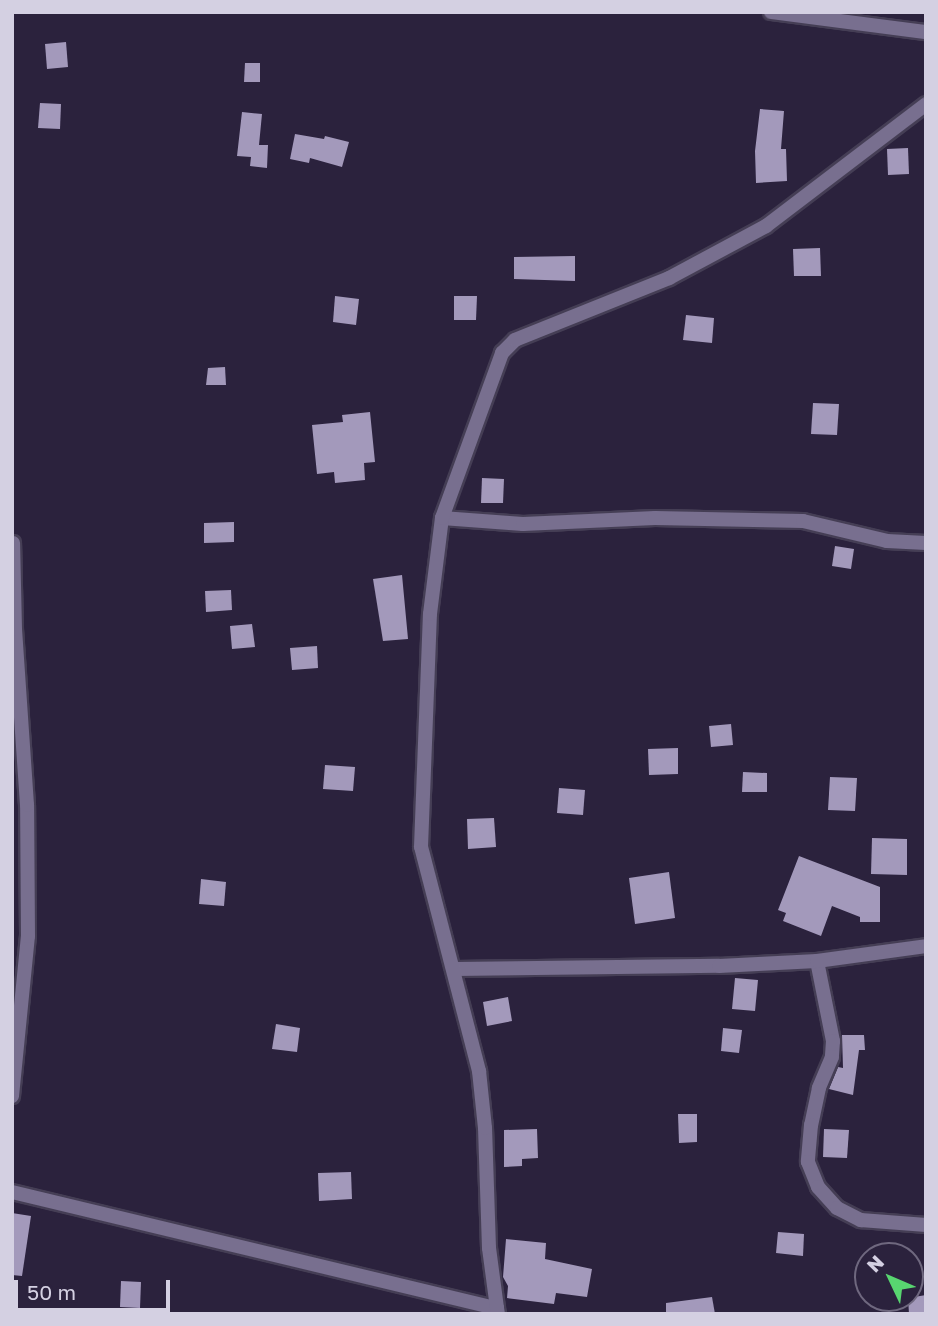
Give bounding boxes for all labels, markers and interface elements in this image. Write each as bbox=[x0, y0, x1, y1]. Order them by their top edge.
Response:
north arrow bbox=[854, 1242, 924, 1312]
text: N bbox=[862, 1250, 888, 1277]
scale bar bbox=[18, 1266, 173, 1310]
text: 50 m bbox=[27, 1279, 76, 1305]

